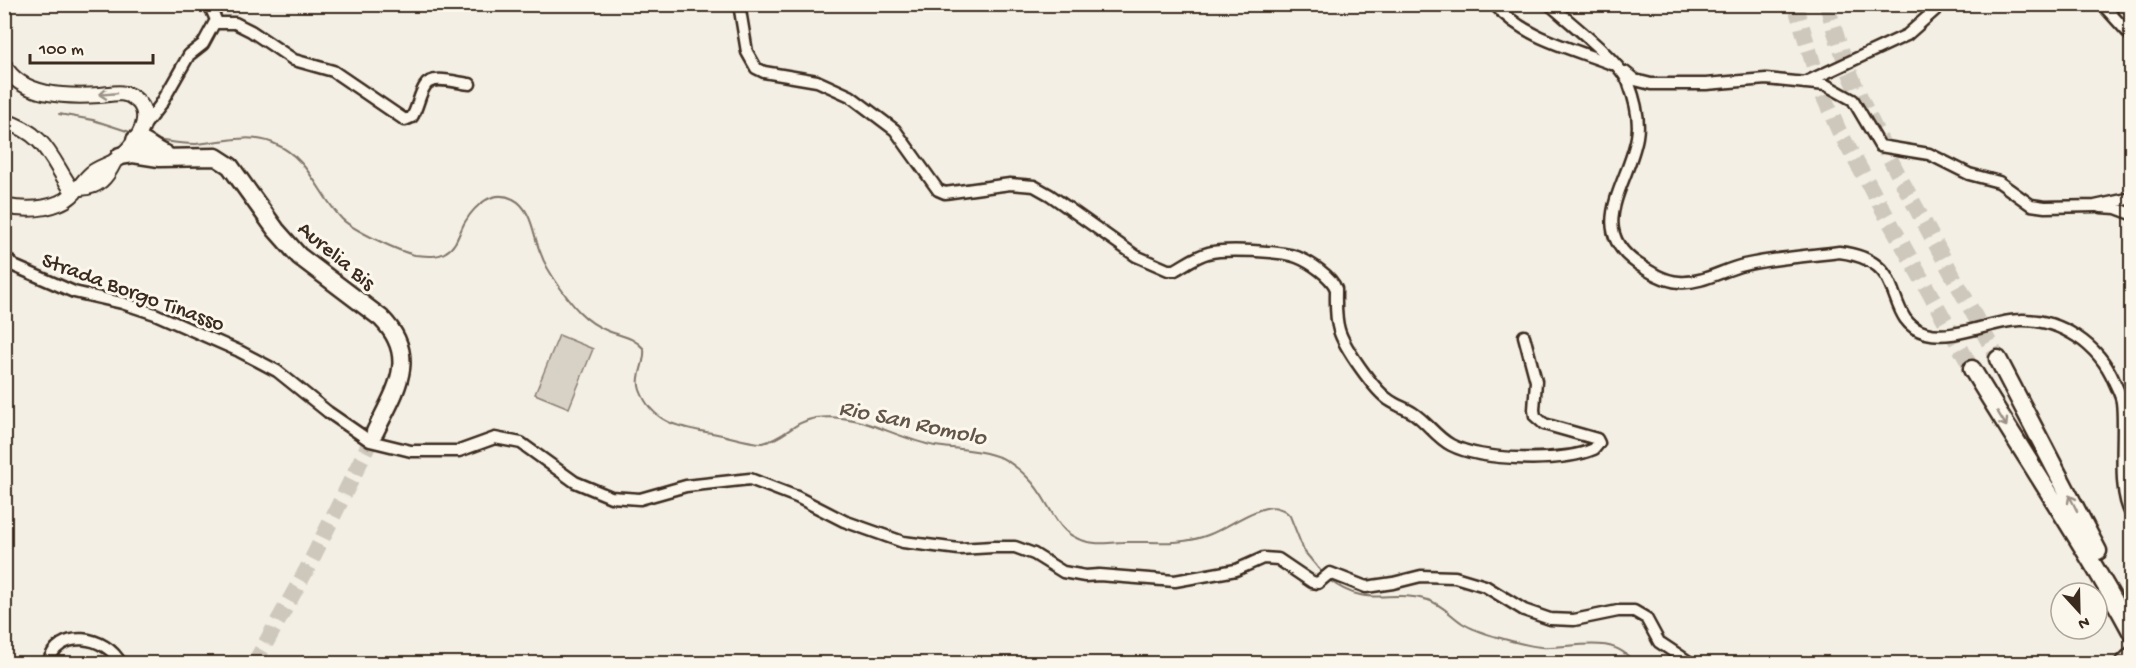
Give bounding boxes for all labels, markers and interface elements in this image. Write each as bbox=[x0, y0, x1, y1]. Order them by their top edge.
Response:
scale bar bbox=[30, 27, 153, 65]
text: 100 m bbox=[38, 40, 84, 61]
one-way arrow bbox=[99, 89, 119, 100]
street label: Aurelia Bis bbox=[291, 217, 380, 298]
street label: Strada Borgo Tinasso bbox=[38, 249, 228, 339]
water label: Rio San Romolo bbox=[836, 395, 990, 454]
one-way arrow bbox=[1996, 410, 2008, 427]
one-way arrow bbox=[2067, 494, 2078, 512]
north arrow bbox=[2049, 581, 2109, 641]
text: N bbox=[2074, 611, 2092, 633]

